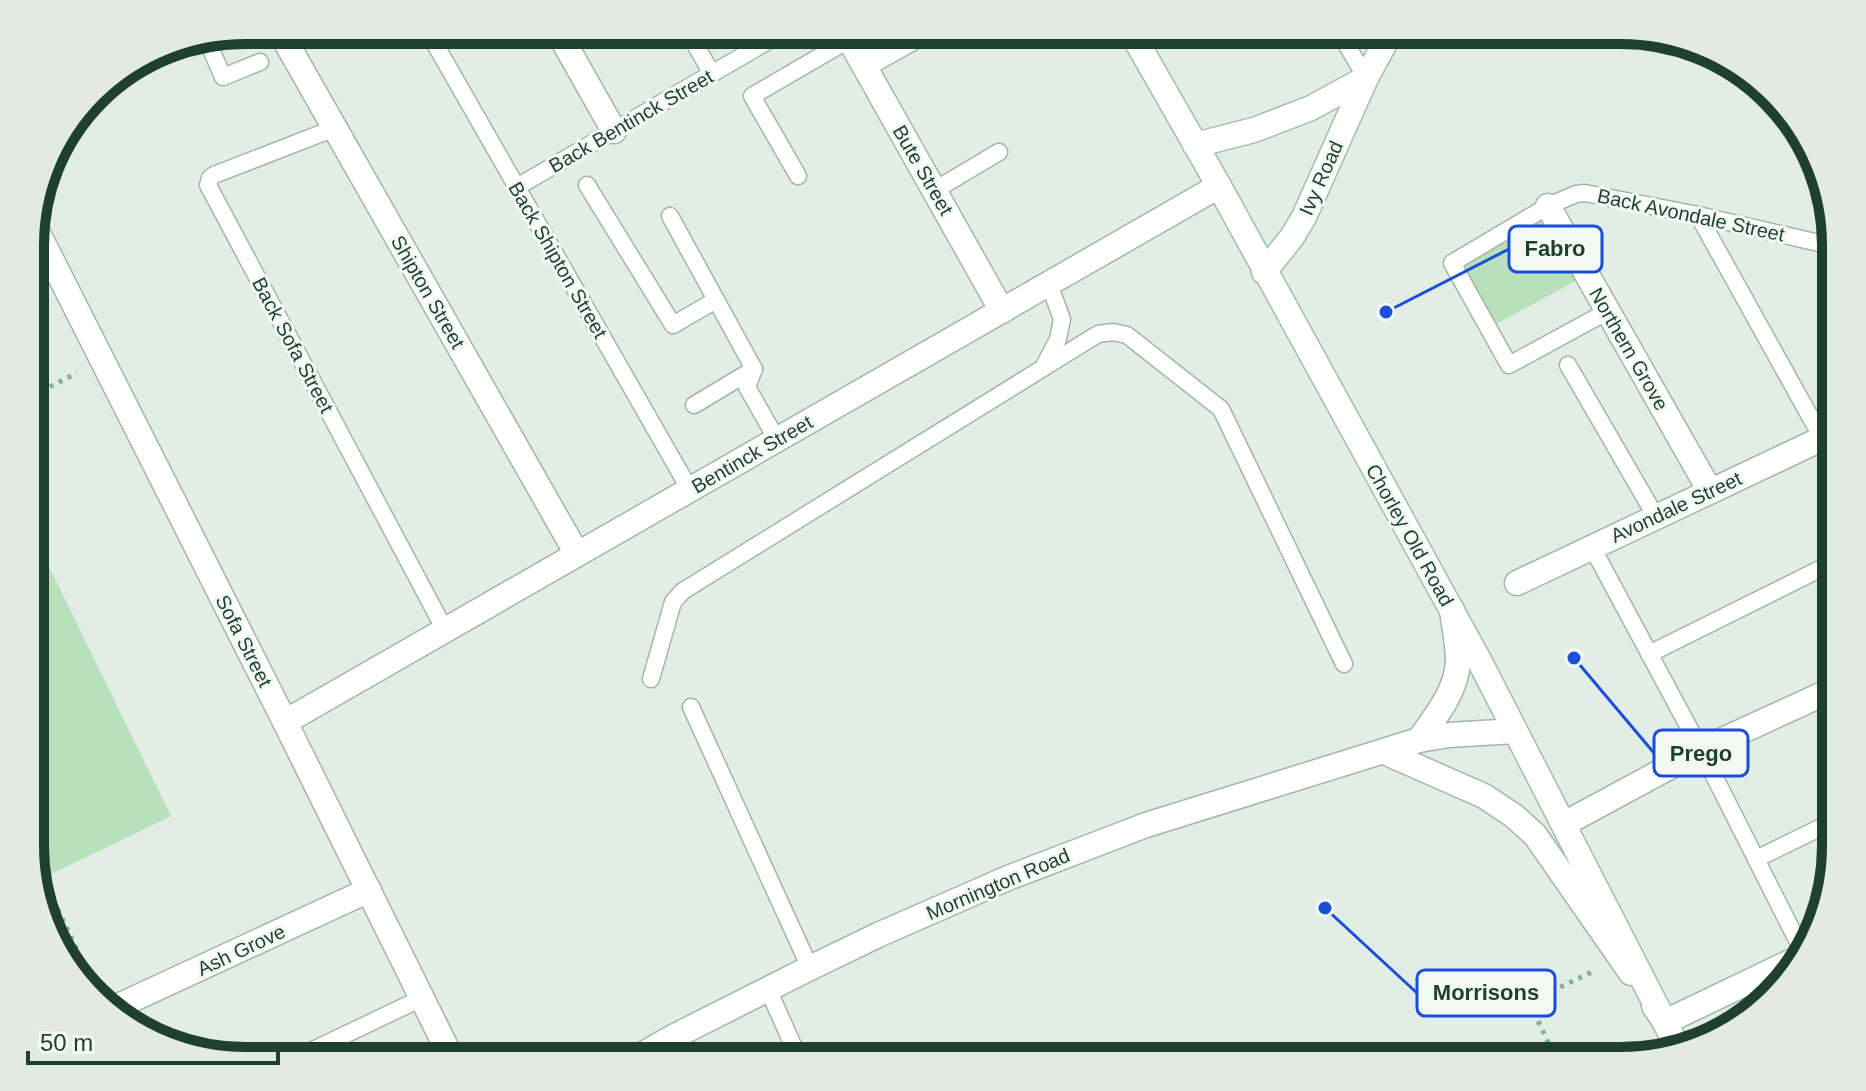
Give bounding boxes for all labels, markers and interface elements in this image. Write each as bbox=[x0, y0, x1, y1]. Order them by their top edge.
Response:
street label: Back Bentinck Street bbox=[545, 65, 717, 177]
street label: Bute Street bbox=[888, 121, 958, 219]
street label: Ivy Road bbox=[1295, 137, 1347, 219]
street label: Back Shipton Street bbox=[504, 178, 612, 342]
street label: Back Avondale Street bbox=[1595, 184, 1787, 246]
callout: Fabro bbox=[1509, 226, 1602, 272]
street label: Shipton Street bbox=[387, 232, 469, 353]
text: Fabro bbox=[1524, 236, 1586, 261]
street label: Back Sofa Street bbox=[248, 274, 338, 417]
street label: Northern Grove bbox=[1585, 284, 1673, 414]
street label: Bentinck Street bbox=[688, 410, 817, 497]
street label: Chorley Old Road bbox=[1362, 460, 1458, 610]
street label: Avondale Street bbox=[1607, 467, 1745, 547]
street label: Sofa Street bbox=[211, 591, 277, 691]
callout: Prego bbox=[1654, 730, 1748, 776]
text: Prego bbox=[1670, 741, 1732, 766]
street label: Mornington Road bbox=[923, 844, 1073, 924]
street label: Ash Grove bbox=[194, 920, 288, 980]
callout: Morrisons bbox=[1417, 970, 1555, 1016]
text: Morrisons bbox=[1433, 980, 1539, 1005]
scale bar bbox=[28, 1015, 278, 1065]
text: 50 m bbox=[40, 1029, 93, 1056]

